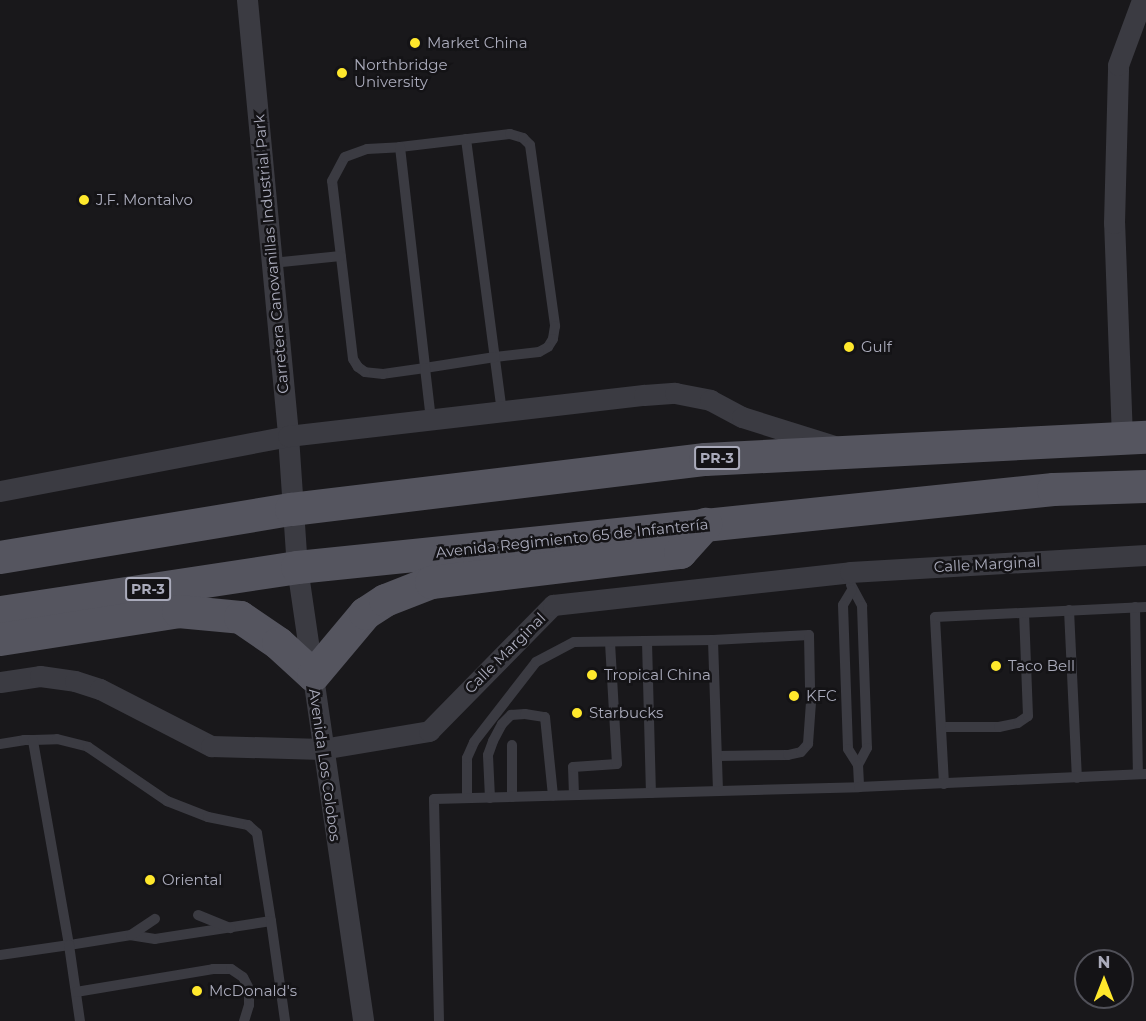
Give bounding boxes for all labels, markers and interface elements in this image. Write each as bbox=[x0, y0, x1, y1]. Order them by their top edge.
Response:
place label: Market China bbox=[427, 34, 528, 52]
marker: Market China bbox=[408, 36, 422, 50]
place label: Northbridge University bbox=[354, 55, 448, 90]
marker: Northbridge University bbox=[335, 66, 349, 80]
street label: Carretera Canovanillas Industrial Park bbox=[250, 114, 292, 394]
place label: J.F. Montalvo bbox=[96, 191, 193, 209]
marker: J.F. Montalvo bbox=[77, 193, 91, 207]
place label: Gulf bbox=[861, 338, 892, 356]
marker: Gulf bbox=[842, 340, 856, 354]
road number: PR-3 bbox=[693, 447, 741, 469]
street label: Avenida Regimiento 65 de Infantería bbox=[435, 515, 709, 561]
street label: Calle Marginal bbox=[933, 552, 1041, 576]
road number: PR-3 bbox=[124, 578, 172, 600]
street label: Calle Marginal bbox=[461, 609, 549, 697]
place label: Taco Bell bbox=[1008, 657, 1075, 675]
marker: Taco Bell bbox=[989, 659, 1003, 673]
place label: Tropical China bbox=[604, 666, 711, 684]
marker: Tropical China bbox=[585, 668, 599, 682]
place label: KFC bbox=[806, 687, 837, 705]
street label: Avenida Los Colobos bbox=[305, 688, 345, 842]
marker: KFC bbox=[787, 689, 801, 703]
place label: Starbucks bbox=[589, 704, 663, 722]
marker: Starbucks bbox=[570, 706, 584, 720]
place label: Oriental bbox=[162, 871, 222, 889]
marker: Oriental bbox=[143, 873, 157, 887]
north arrow bbox=[1074, 949, 1134, 1009]
text: N bbox=[1098, 953, 1110, 972]
place label: McDonald's bbox=[209, 982, 297, 1000]
marker: McDonald's bbox=[190, 984, 204, 998]

